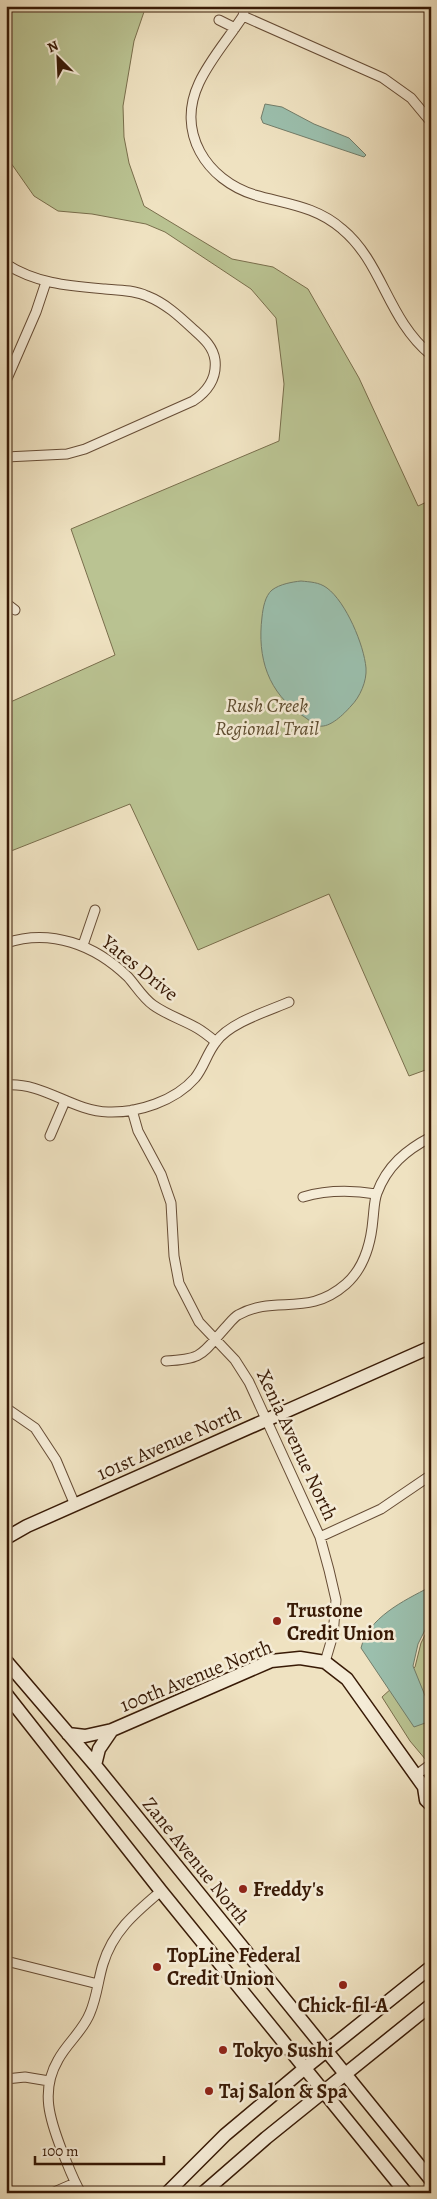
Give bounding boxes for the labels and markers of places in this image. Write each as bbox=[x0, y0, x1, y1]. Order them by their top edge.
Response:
place label: Trustone Credit Union bbox=[287, 1597, 394, 1647]
marker: Trustone Credit Union bbox=[271, 1615, 283, 1627]
place label: Freddy's bbox=[253, 1876, 324, 1903]
marker: Freddy's bbox=[237, 1883, 249, 1895]
place label: TopLine Federal Credit Union bbox=[167, 1942, 301, 1992]
marker: TopLine Federal Credit Union bbox=[151, 1961, 163, 1973]
marker: Chick-fil-A bbox=[337, 1979, 349, 1991]
place label: Chick-fil-A bbox=[298, 1992, 389, 2019]
place label: Tokyo Sushi bbox=[233, 2037, 334, 2064]
marker: Tokyo Sushi bbox=[217, 2044, 229, 2056]
place label: Taj Salon & Spa bbox=[219, 2078, 348, 2105]
marker: Taj Salon & Spa bbox=[203, 2085, 215, 2097]

